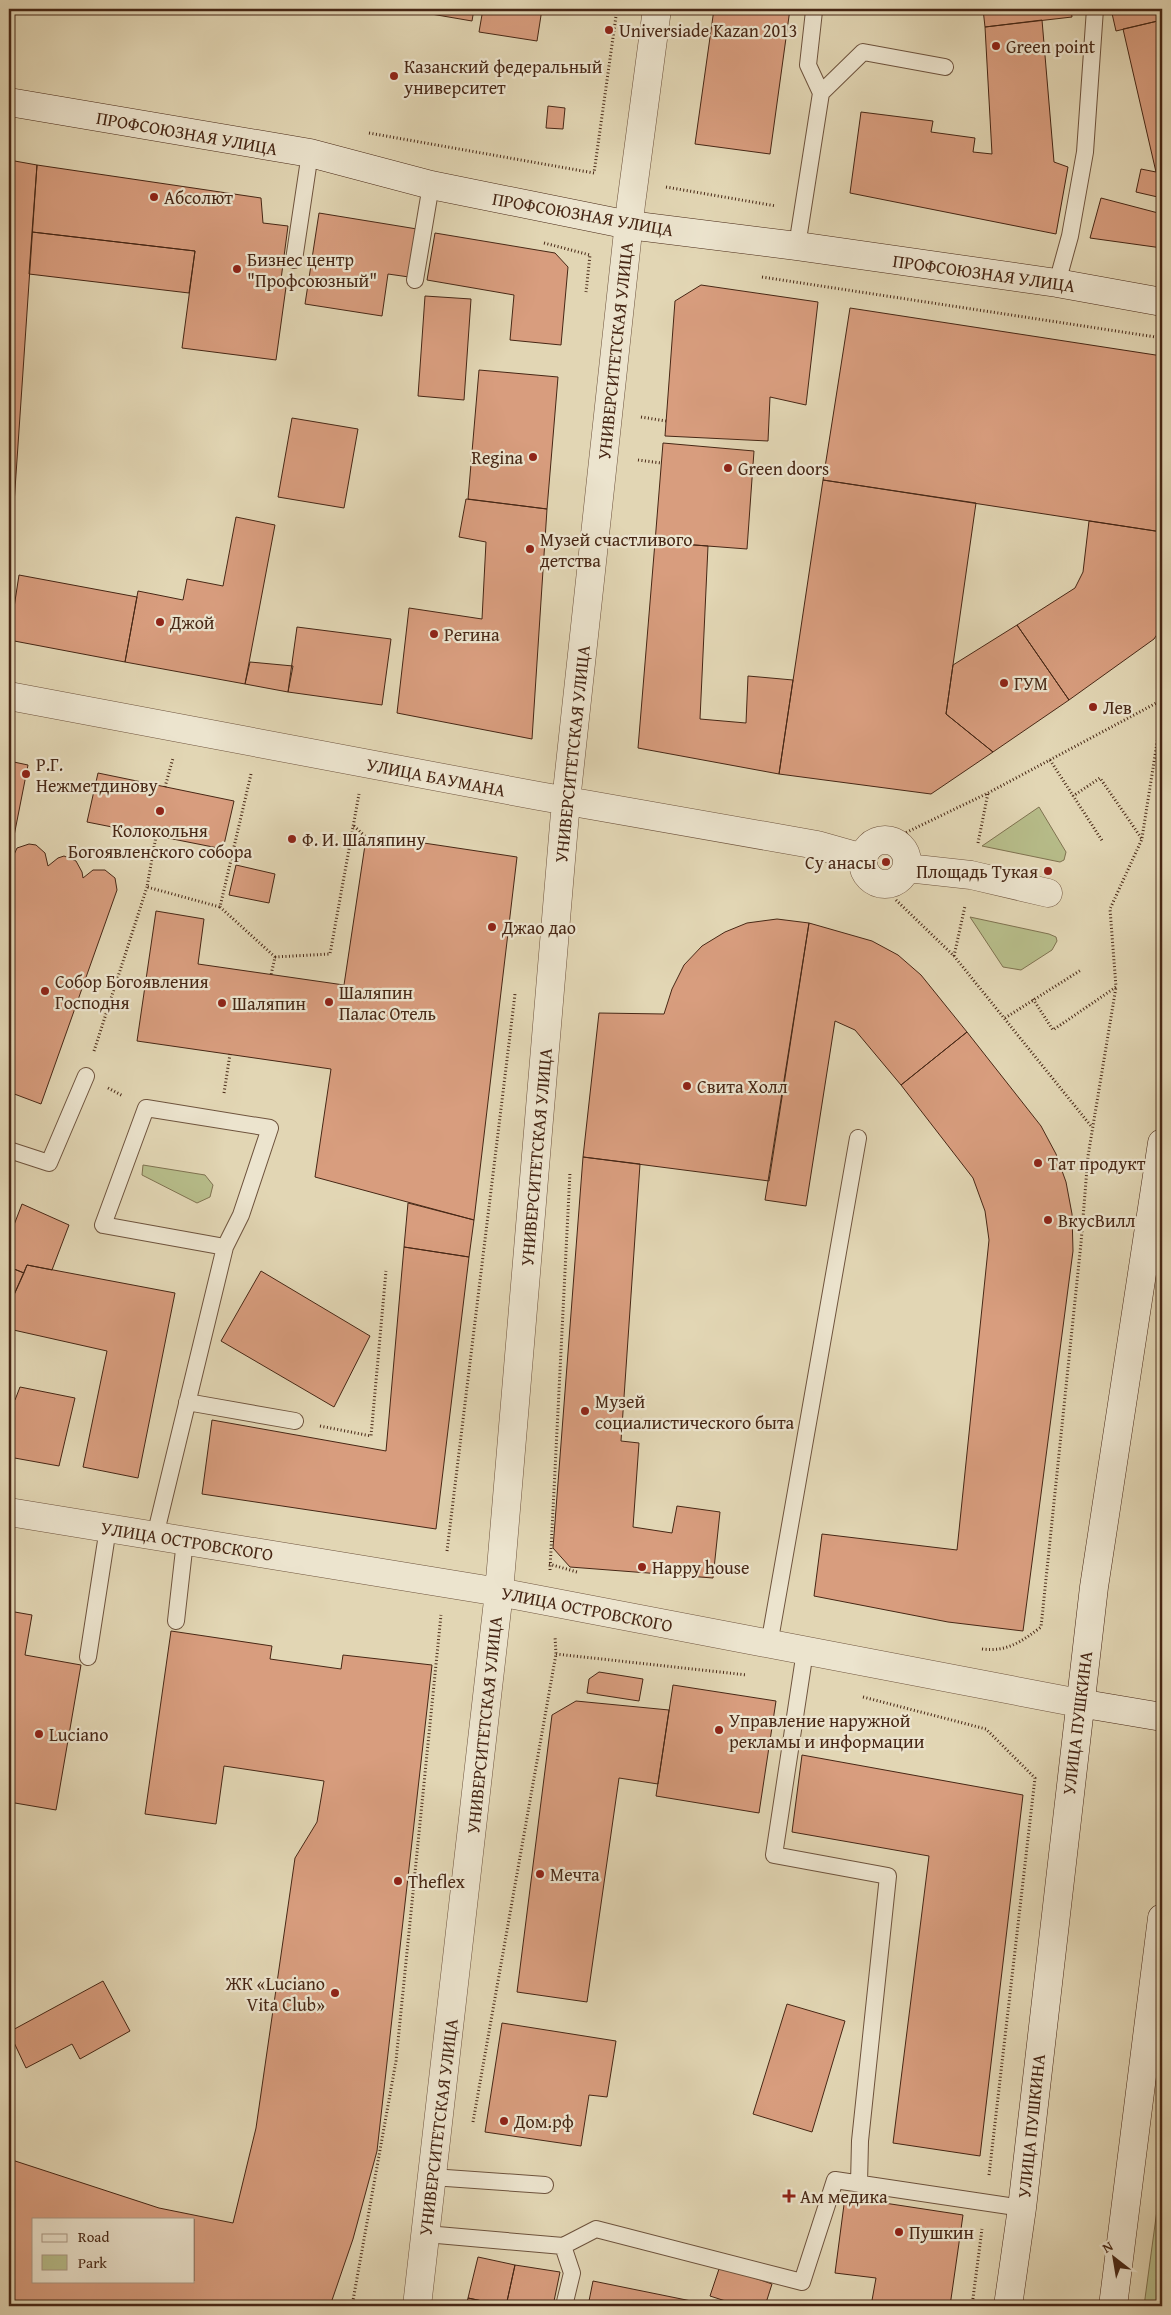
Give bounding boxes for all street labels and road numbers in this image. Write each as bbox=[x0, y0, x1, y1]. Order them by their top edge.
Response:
street label: ПРОФСОЮЗНАЯ УЛИЦА bbox=[94, 104, 280, 162]
street label: ПРОФСОЮЗНАЯ УЛИЦА bbox=[490, 185, 676, 243]
street label: УНИВЕРСИТЕТСКАЯ УЛИЦА bbox=[590, 241, 640, 461]
street label: ПРОФСОЮЗНАЯ УЛИЦА bbox=[891, 247, 1077, 299]
street label: УНИВЕРСИТЕТСКАЯ УЛИЦА bbox=[547, 644, 597, 864]
street label: УЛИЦА БАУМАНА bbox=[364, 750, 508, 804]
street label: УНИВЕРСИТЕТСКАЯ УЛИЦА bbox=[513, 1047, 559, 1267]
street label: УЛИЦА ОСТРОВСКОГО bbox=[99, 1514, 275, 1568]
street label: УЛИЦА ОСТРОВСКОГО bbox=[499, 1579, 675, 1639]
street label: УНИВЕРСИТЕТСКАЯ УЛИЦА bbox=[459, 1615, 509, 1835]
street label: УЛИЦА ПУШКИНА bbox=[1055, 1649, 1099, 1796]
street label: УНИВЕРСИТЕТСКАЯ УЛИЦА bbox=[411, 2017, 465, 2237]
street label: УЛИЦА ПУШКИНА bbox=[1010, 2053, 1052, 2199]

